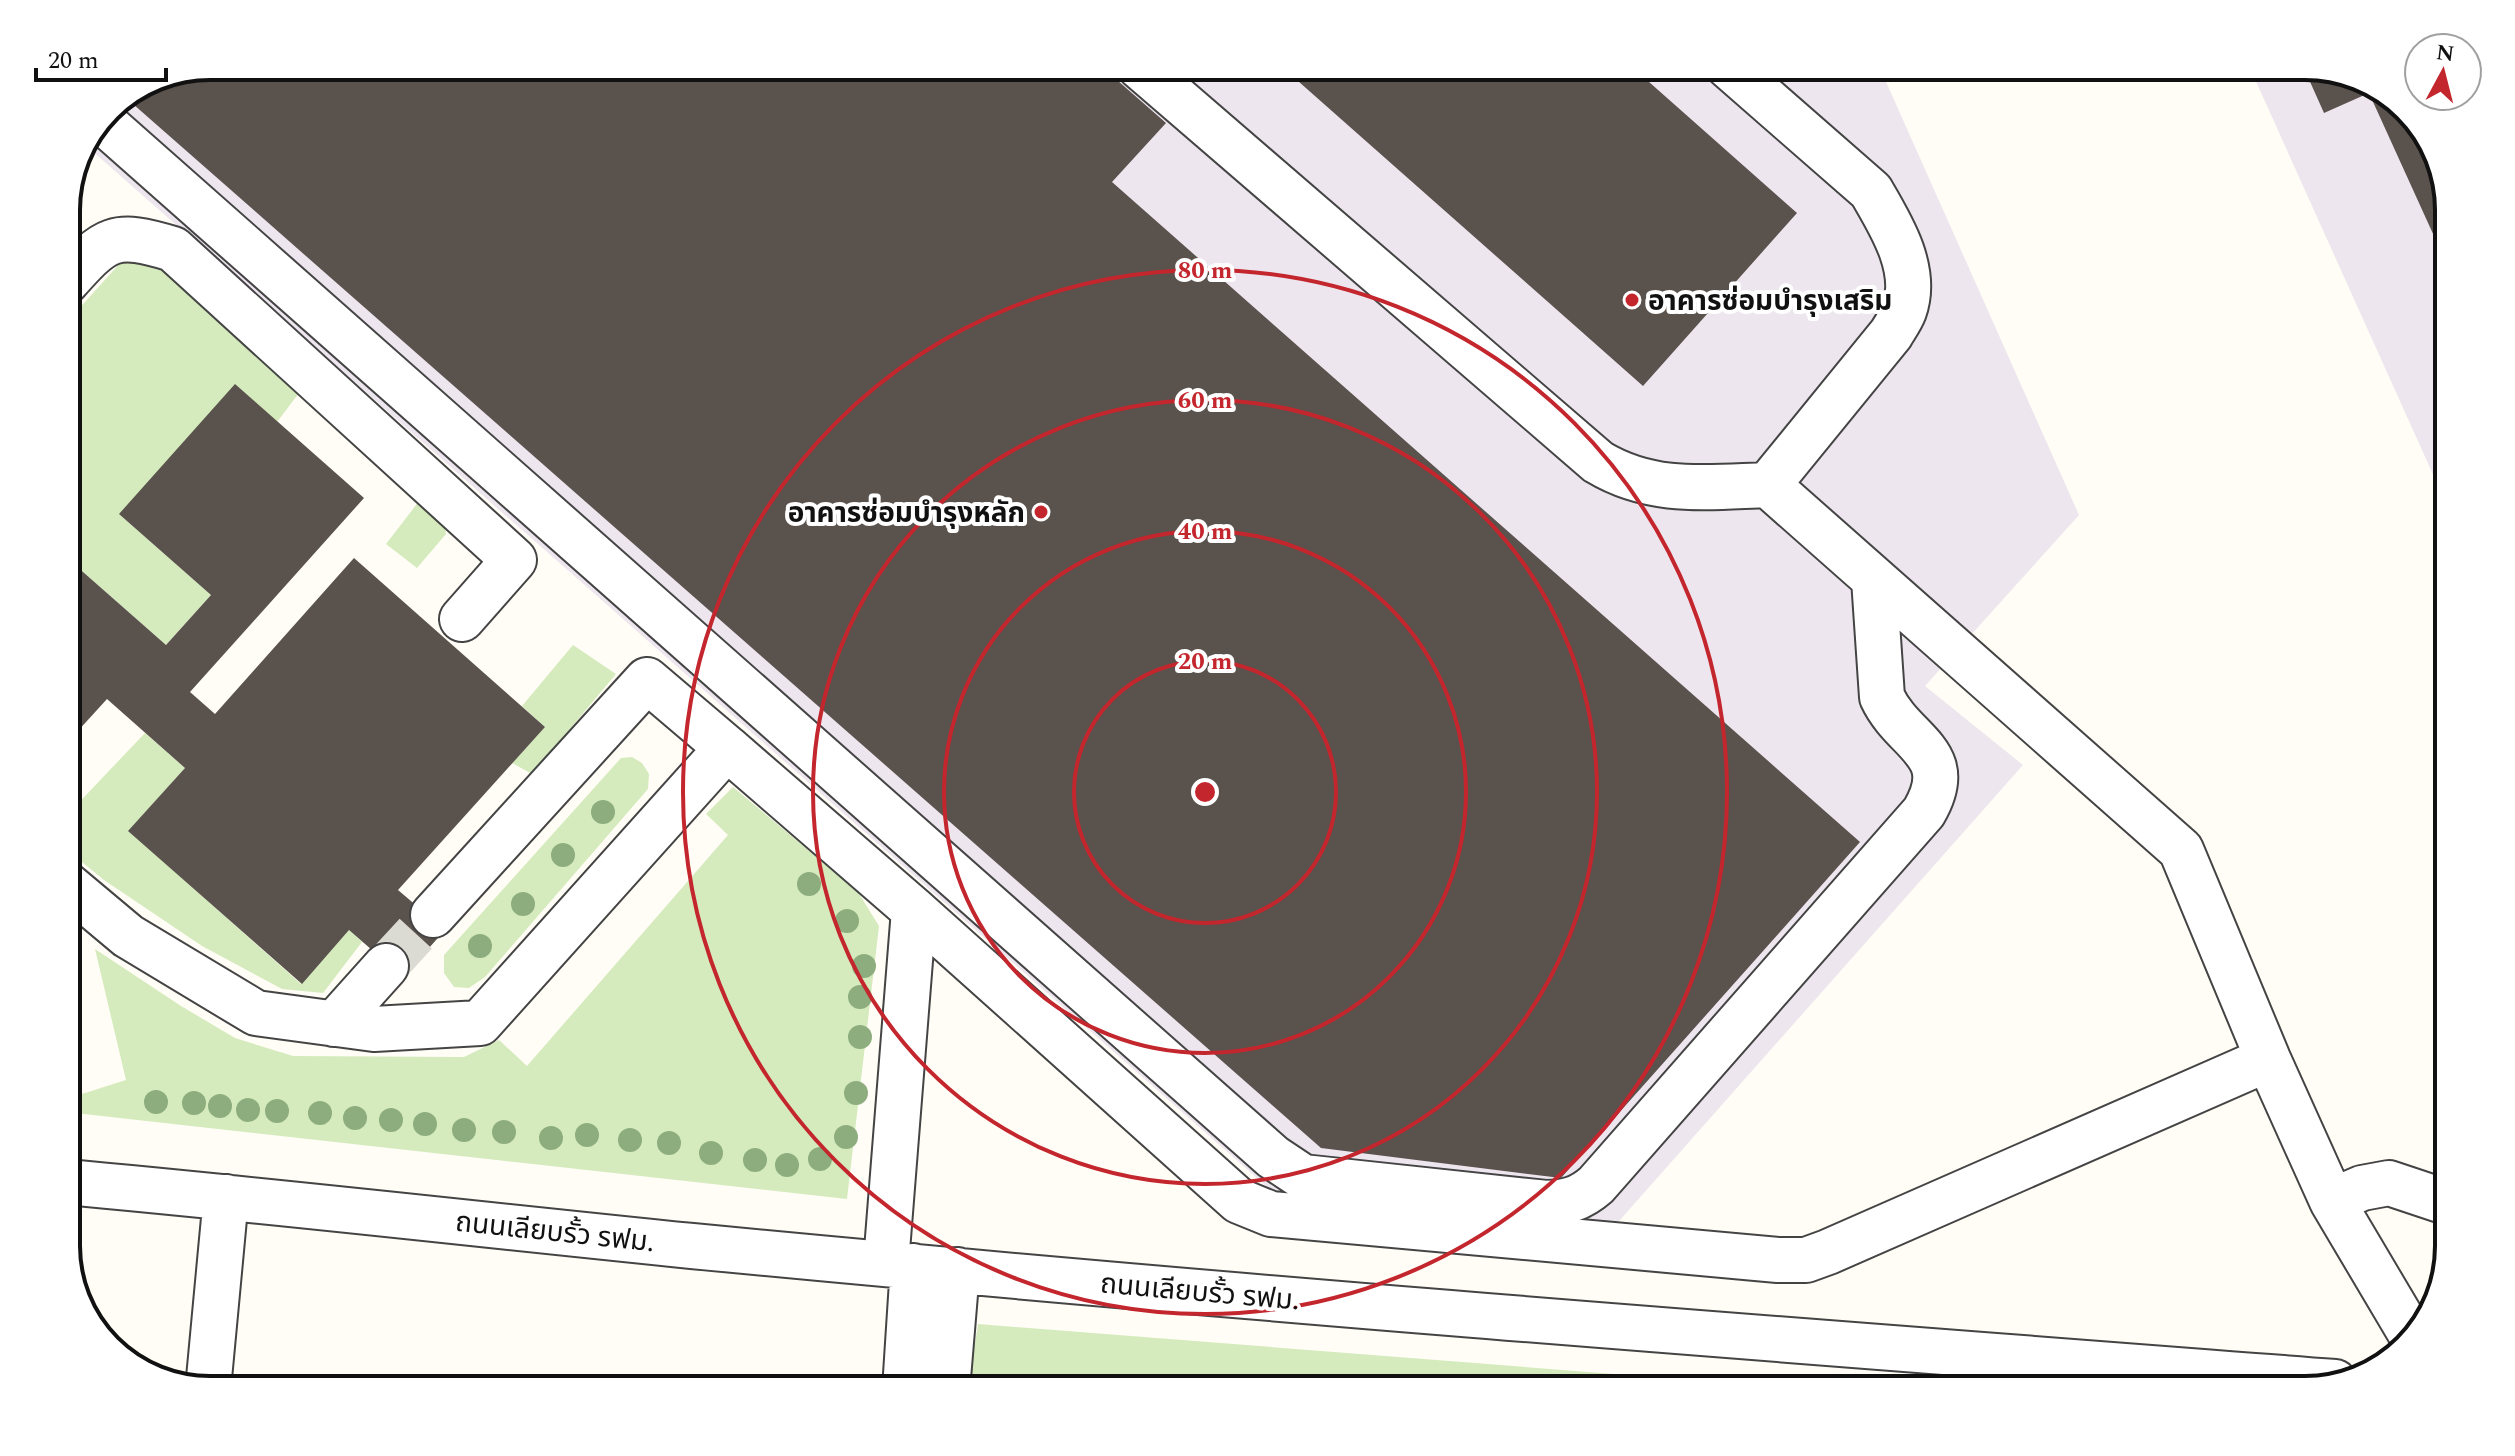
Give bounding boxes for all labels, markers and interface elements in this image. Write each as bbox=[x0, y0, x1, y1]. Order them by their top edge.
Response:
scale bar bbox=[36, 32, 166, 82]
north arrow bbox=[2403, 32, 2483, 112]
text: N bbox=[2434, 36, 2456, 71]
text: 20 m bbox=[48, 43, 99, 79]
text: 80 m bbox=[1178, 253, 1233, 289]
place label: อาคารซ่อมบำรุงเสริม bbox=[1648, 280, 1892, 323]
marker: อาคารซ่อมบำรุงเสริม bbox=[1623, 291, 1641, 309]
text: 60 m bbox=[1178, 383, 1233, 419]
place label: อาคารซ่อมบำรุงหลัก bbox=[788, 492, 1025, 535]
marker: อาคารซ่อมบำรุงหลัก bbox=[1032, 503, 1050, 521]
text: 40 m bbox=[1178, 514, 1233, 550]
text: 20 m bbox=[1178, 644, 1233, 680]
centre of rings bbox=[1191, 778, 1219, 806]
street label: ถนนเลียบรั้ว รฟม. bbox=[453, 1201, 657, 1264]
street label: ถนนเลียบรั้ว รฟม. bbox=[1098, 1262, 1301, 1323]

